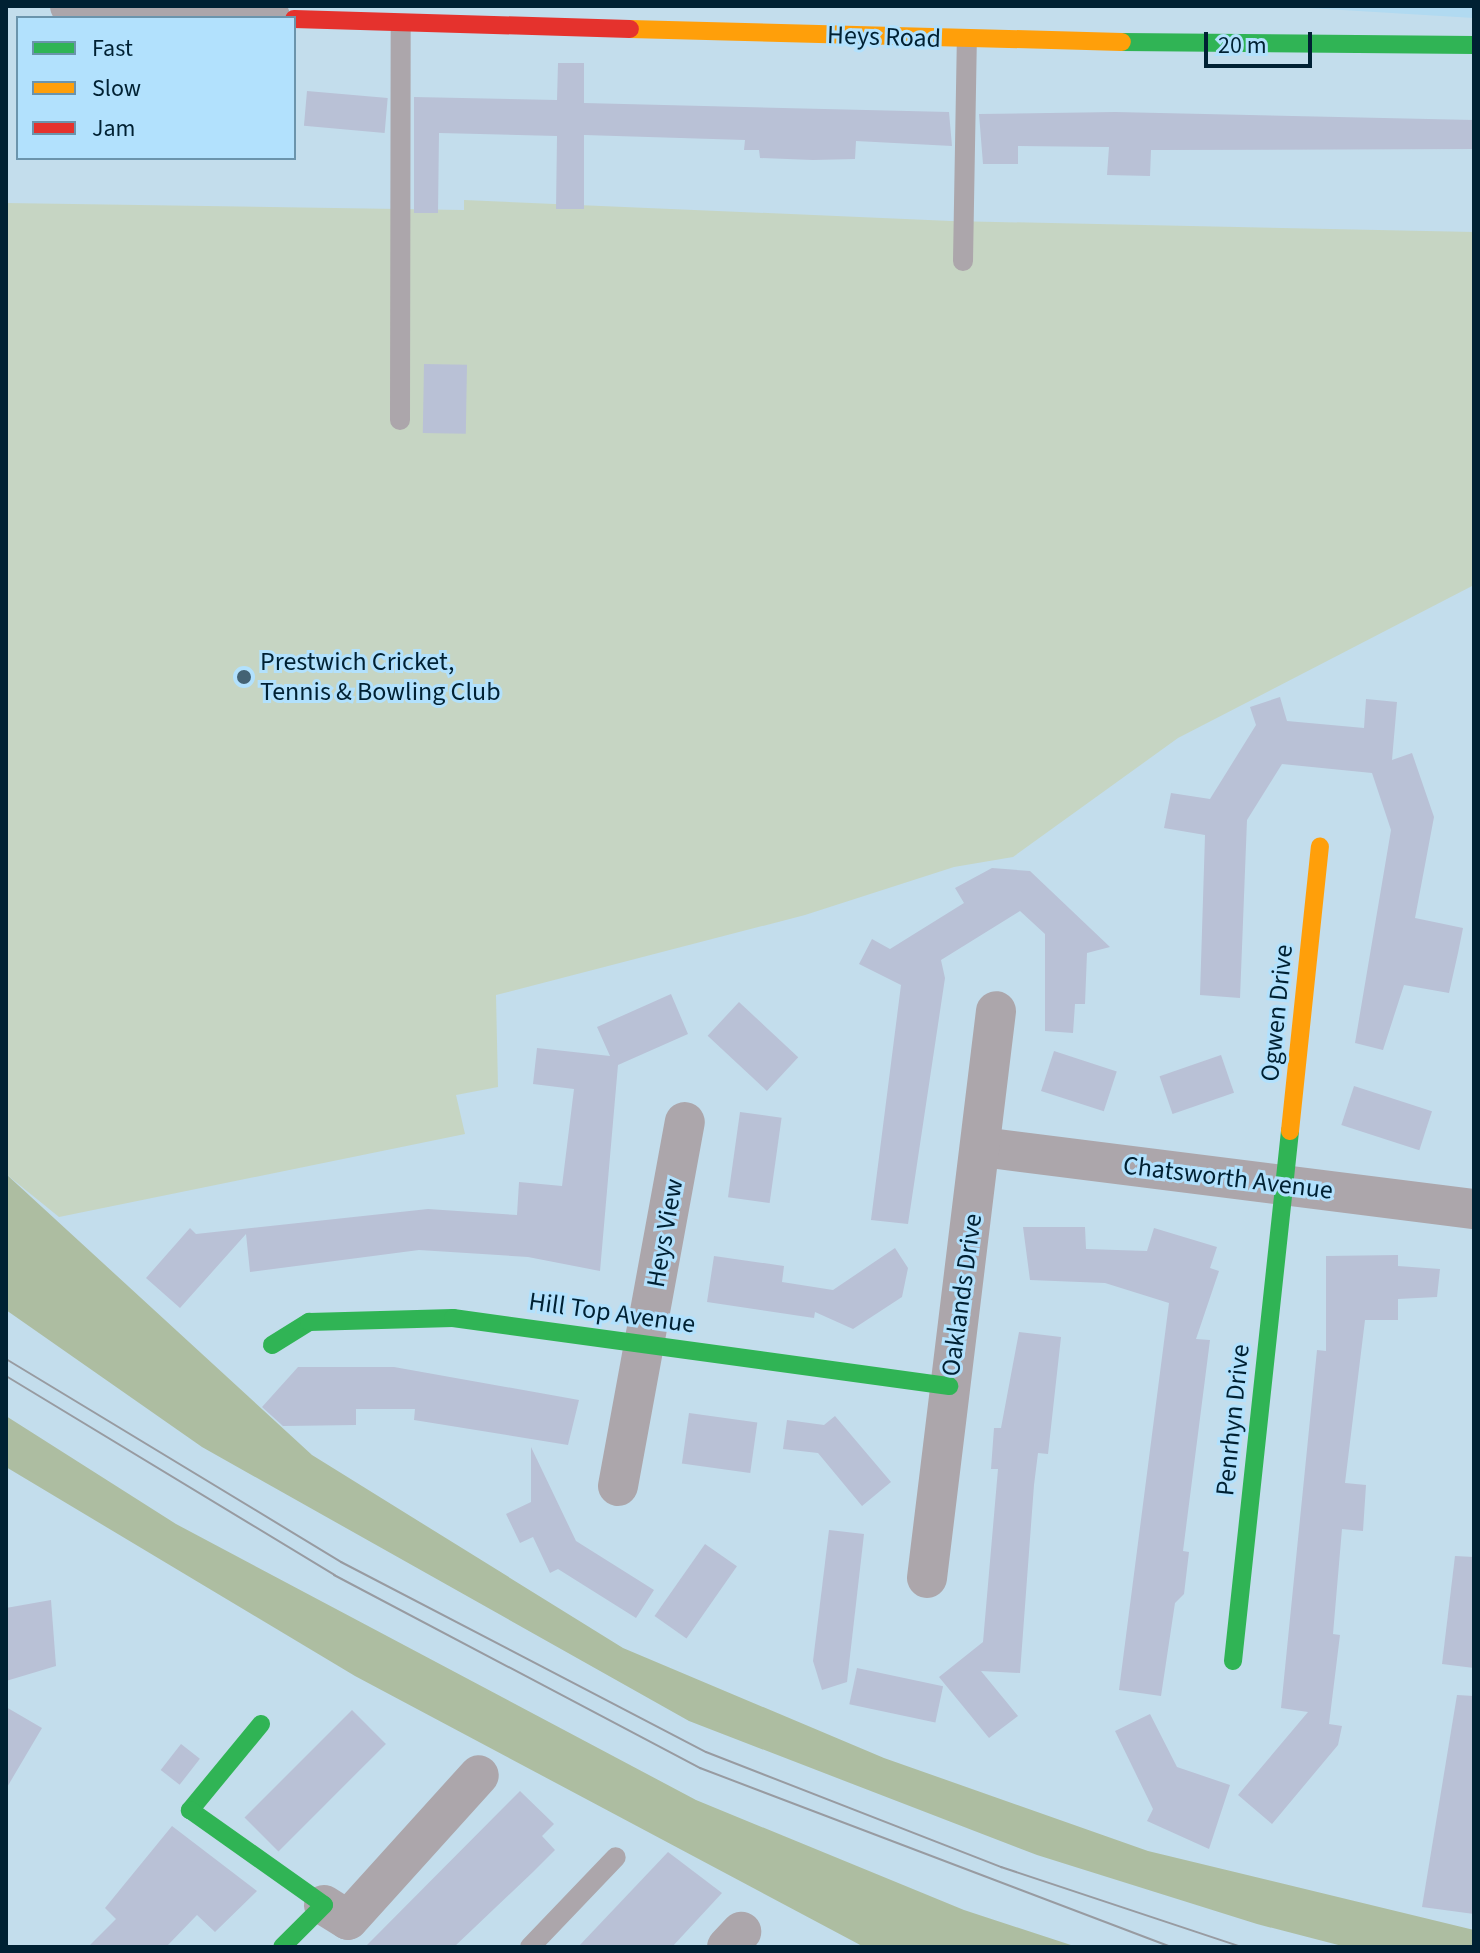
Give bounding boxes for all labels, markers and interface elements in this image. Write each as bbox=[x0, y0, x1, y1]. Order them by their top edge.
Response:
legend bbox=[16, 16, 296, 160]
scale bar bbox=[1208, 16, 1316, 66]
street label: Heys Road bbox=[826, 19, 942, 55]
text: 20 m bbox=[1218, 28, 1267, 63]
text: Fast bbox=[92, 31, 133, 66]
text: Slow bbox=[92, 71, 141, 106]
text: Jam bbox=[92, 111, 136, 146]
place label: Prestwich Cricket, Tennis & Bowling Club bbox=[260, 646, 501, 708]
marker: Prestwich Cricket, Tennis & Bowling Club bbox=[235, 668, 253, 686]
street label: Ogwen Drive bbox=[1254, 943, 1300, 1083]
street label: Chatsworth Avenue bbox=[1121, 1150, 1335, 1206]
street label: Heys View bbox=[640, 1176, 690, 1290]
street label: Oaklands Drive bbox=[935, 1212, 989, 1378]
street label: Hill Top Avenue bbox=[527, 1286, 697, 1340]
street label: Penrhyn Drive bbox=[1210, 1343, 1256, 1497]

